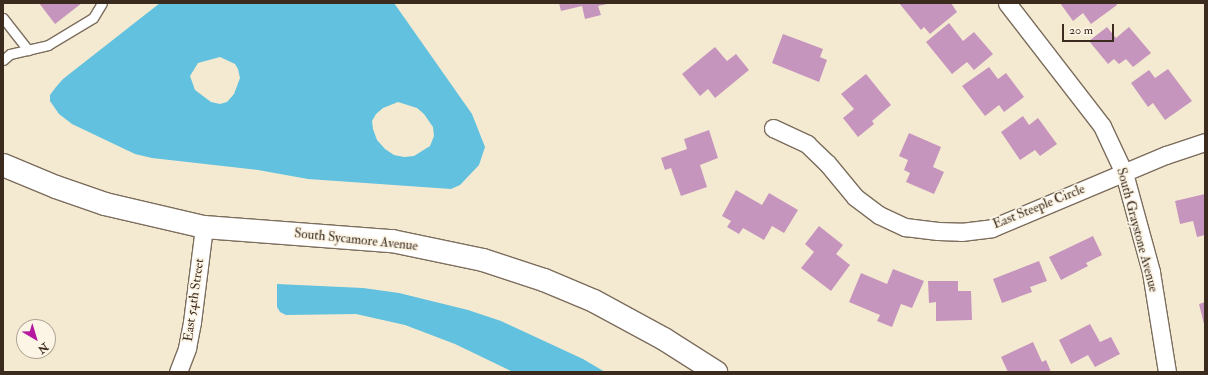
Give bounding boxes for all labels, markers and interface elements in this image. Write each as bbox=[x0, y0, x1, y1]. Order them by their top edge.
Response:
scale bar bbox=[1064, 16, 1116, 42]
text: 20 m bbox=[1069, 23, 1093, 38]
street label: South Graystone Avenue bbox=[1113, 166, 1161, 294]
street label: East Steeple Circle bbox=[991, 181, 1087, 233]
street label: South Sycamore Avenue bbox=[293, 226, 419, 254]
street label: East 54th Street bbox=[180, 258, 208, 342]
north arrow bbox=[16, 319, 56, 359]
text: N bbox=[35, 340, 51, 356]

